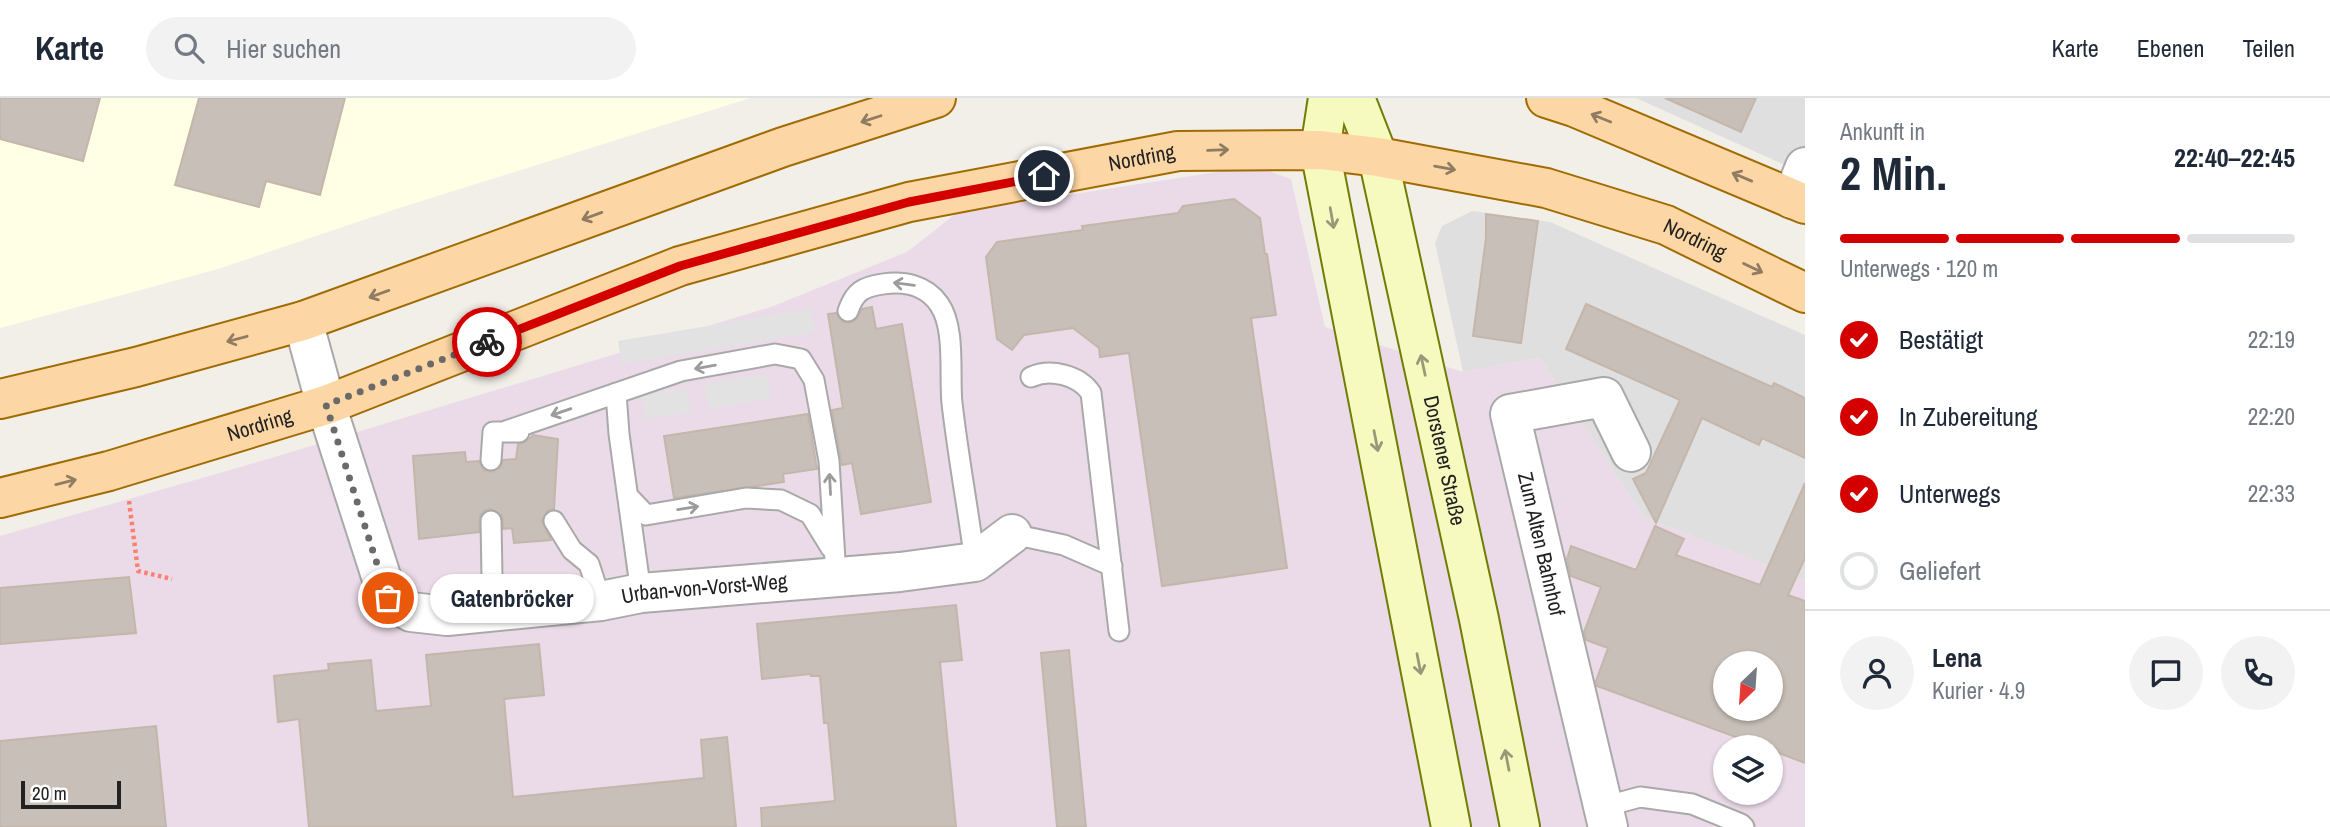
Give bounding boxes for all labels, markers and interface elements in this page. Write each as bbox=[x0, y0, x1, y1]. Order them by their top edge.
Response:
search box bbox=[146, 17, 636, 80]
text: Karte bbox=[35, 26, 104, 70]
icon: search bbox=[170, 29, 208, 67]
text: Hier suchen bbox=[226, 31, 341, 66]
text: Karte bbox=[2052, 32, 2099, 64]
text: Ebenen bbox=[2137, 32, 2204, 64]
text: Teilen bbox=[2242, 32, 2295, 64]
one-way arrow bbox=[1590, 110, 1612, 123]
one-way arrow bbox=[860, 114, 882, 126]
text: Ankunft in bbox=[1840, 116, 1925, 147]
street label: Nordring bbox=[1106, 137, 1178, 178]
text: 22:40–22:45 bbox=[2174, 140, 2295, 175]
text: 2 Min. bbox=[1840, 142, 1947, 204]
one-way arrow bbox=[1206, 143, 1229, 157]
pin bbox=[1014, 146, 1074, 206]
icon: home bbox=[1025, 157, 1063, 195]
one-way arrow bbox=[1433, 162, 1456, 175]
one-way arrow bbox=[1732, 170, 1754, 183]
one-way arrow bbox=[1326, 206, 1340, 228]
one-way arrow bbox=[582, 211, 604, 223]
street label: Nordring bbox=[1659, 211, 1732, 267]
text: Unterwegs · 120 m bbox=[1840, 253, 1998, 284]
one-way arrow bbox=[1742, 261, 1763, 275]
one-way arrow bbox=[894, 278, 916, 291]
one-way arrow bbox=[368, 289, 390, 301]
courier bbox=[452, 307, 522, 377]
icon: check bbox=[1840, 321, 1878, 359]
text: Bestätigt bbox=[1899, 322, 1983, 357]
icon: bike bbox=[468, 323, 506, 361]
text: 22:19 bbox=[2248, 324, 2295, 355]
one-way arrow bbox=[227, 333, 249, 346]
one-way arrow bbox=[1416, 354, 1430, 377]
one-way arrow bbox=[694, 361, 717, 374]
street label: Dorstener Straße bbox=[1417, 393, 1473, 528]
icon: check bbox=[1840, 398, 1878, 436]
text: In Zubereitung bbox=[1899, 399, 2038, 434]
street label: Nordring bbox=[223, 401, 296, 448]
text: 22:20 bbox=[2248, 401, 2295, 432]
one-way arrow bbox=[551, 407, 573, 419]
one-way arrow bbox=[1370, 429, 1383, 452]
street label: Zum Alten Bahnhof bbox=[1511, 469, 1572, 619]
one-way arrow bbox=[824, 473, 837, 496]
one-way arrow bbox=[54, 475, 77, 488]
icon: check bbox=[1840, 475, 1878, 513]
text: Unterwegs bbox=[1899, 476, 2001, 511]
text: 22:33 bbox=[2248, 478, 2295, 509]
one-way arrow bbox=[676, 501, 699, 514]
text: Geliefert bbox=[1899, 553, 1981, 588]
street label: Urban-von-Vorst-Weg bbox=[619, 566, 789, 611]
pin bbox=[358, 568, 418, 628]
callout: Gatenbröcker bbox=[430, 574, 594, 622]
icon: bag bbox=[369, 579, 407, 617]
text: Gatenbröcker bbox=[451, 583, 573, 614]
button: person bbox=[1840, 636, 1914, 710]
button: chat bbox=[2129, 636, 2203, 710]
button: phone bbox=[2221, 636, 2295, 710]
text: Lena bbox=[1932, 640, 1982, 675]
north arrow bbox=[1713, 651, 1783, 721]
map controls bbox=[1713, 651, 1783, 805]
one-way arrow bbox=[1413, 652, 1427, 675]
text: Kurier · 4.9 bbox=[1932, 675, 2025, 706]
button: layers bbox=[1713, 735, 1783, 805]
one-way arrow bbox=[1499, 749, 1513, 772]
scale bar bbox=[21, 778, 121, 810]
text: 20 m bbox=[32, 780, 67, 806]

